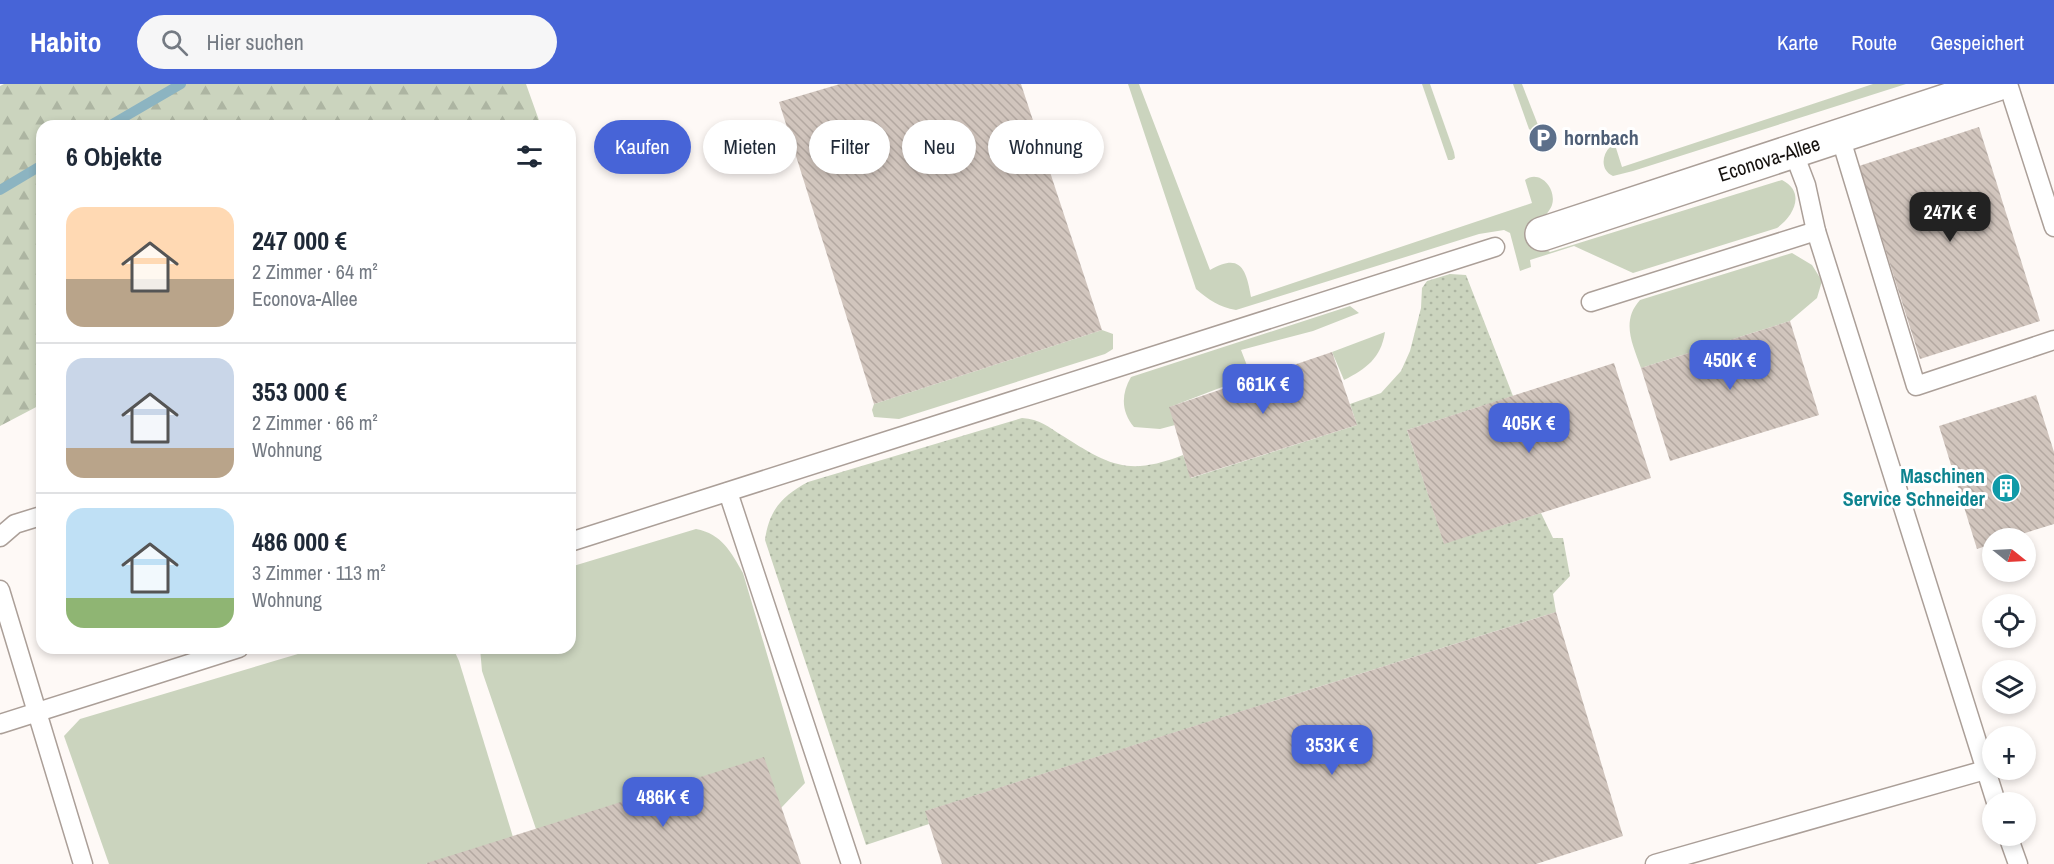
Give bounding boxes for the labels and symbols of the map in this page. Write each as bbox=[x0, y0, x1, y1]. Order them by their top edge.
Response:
parking icon: hornbach bbox=[1527, 122, 1559, 154]
place label: hornbach bbox=[1564, 124, 1639, 151]
street label: Econova-Allee bbox=[1714, 129, 1823, 188]
pin: 247K € bbox=[1901, 192, 1999, 243]
pin: 450K € bbox=[1681, 340, 1779, 391]
pin: 661K € bbox=[1214, 364, 1312, 415]
pin: 405K € bbox=[1480, 403, 1578, 454]
place label: Maschinen Service Schneider bbox=[1843, 462, 1986, 512]
building icon: Maschinen Service Schneider bbox=[1990, 472, 2022, 504]
north arrow bbox=[1982, 528, 2036, 582]
pin: 353K € bbox=[1283, 725, 1381, 776]
pin: 486K € bbox=[614, 777, 712, 828]

